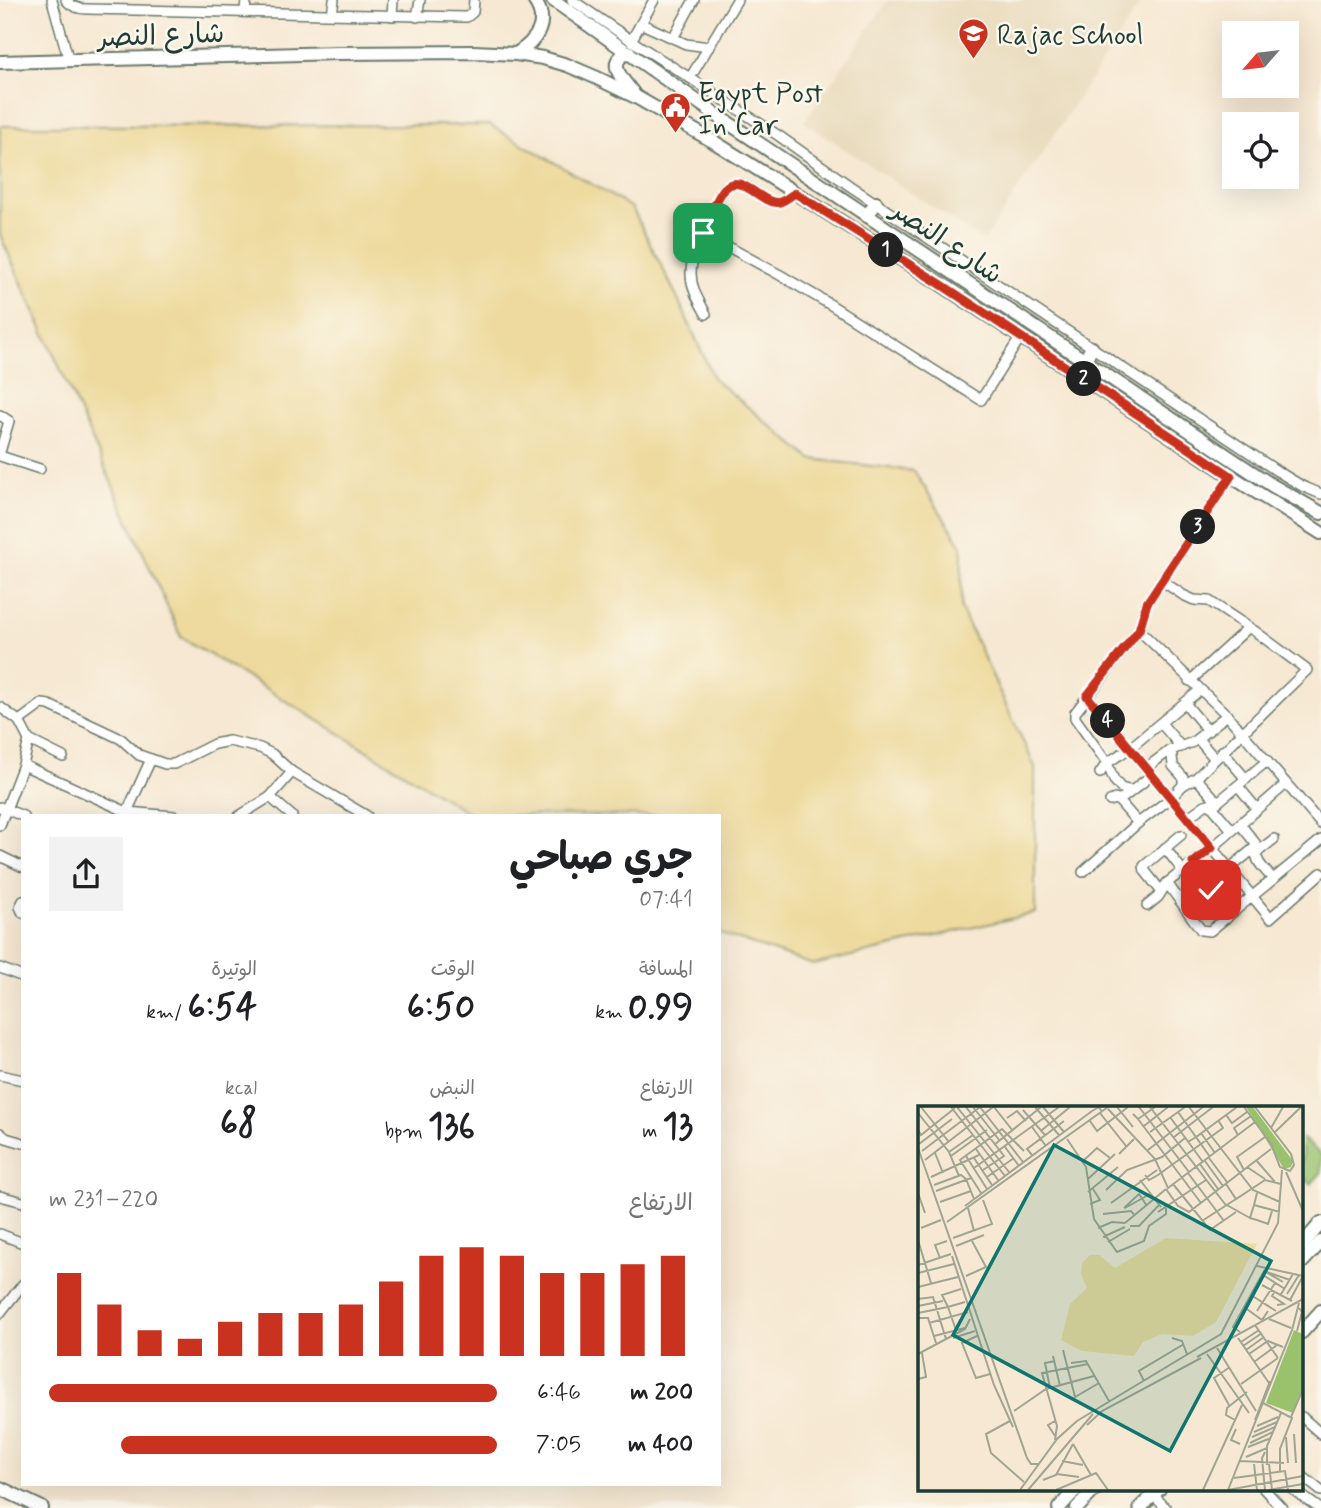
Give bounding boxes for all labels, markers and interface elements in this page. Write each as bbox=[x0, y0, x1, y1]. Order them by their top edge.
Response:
street label: شارع النصر bbox=[95, 16, 225, 57]
school or university icon: Rajac School bbox=[957, 17, 991, 61]
place label: Rajac School bbox=[997, 18, 1144, 55]
north arrow bbox=[1222, 21, 1298, 98]
map controls bbox=[1222, 21, 1299, 189]
place label: Egypt Post In Car bbox=[698, 76, 824, 145]
public building icon: Egypt Post In Car bbox=[658, 91, 692, 135]
button: locate bbox=[1222, 112, 1299, 189]
street label: شارع النصر bbox=[882, 191, 1009, 294]
pin bbox=[673, 203, 733, 263]
icon: arrive bbox=[684, 214, 722, 252]
pin: 1 bbox=[868, 232, 903, 268]
text: 1 bbox=[881, 237, 890, 262]
pin: 2 bbox=[1066, 362, 1102, 396]
text: 2 bbox=[1079, 366, 1088, 391]
pin: 3 bbox=[1180, 510, 1216, 544]
text: 3 bbox=[1193, 514, 1202, 539]
pin: 4 bbox=[1090, 704, 1126, 738]
text: 4 bbox=[1102, 708, 1113, 733]
text: جري صباحي bbox=[509, 834, 693, 883]
button: share bbox=[49, 837, 123, 911]
pin bbox=[1181, 860, 1241, 920]
icon: check bbox=[1192, 871, 1230, 909]
text: 07:41 bbox=[639, 885, 693, 915]
text: الوتيرة bbox=[211, 957, 257, 982]
text: الوقت bbox=[431, 957, 475, 982]
text: المسافة bbox=[639, 957, 693, 982]
text: 6:54 bbox=[187, 985, 257, 1031]
text: 6:50 bbox=[407, 985, 475, 1031]
text: 0.99 bbox=[628, 985, 693, 1031]
text: /km bbox=[146, 1000, 187, 1025]
text: km bbox=[595, 1000, 628, 1025]
text: kcal bbox=[225, 1076, 257, 1101]
text: النبض bbox=[430, 1076, 475, 1101]
text: الارتفاع bbox=[640, 1076, 693, 1101]
text: 68 bbox=[220, 1101, 257, 1147]
text: 136 bbox=[428, 1104, 475, 1150]
text: 13 bbox=[663, 1104, 693, 1150]
inset map bbox=[918, 1106, 1304, 1490]
text: bpm bbox=[385, 1119, 428, 1144]
text: m bbox=[642, 1119, 663, 1144]
text: 220–231 m bbox=[49, 1185, 158, 1215]
text: الارتفاع bbox=[629, 1189, 693, 1219]
text: 6:46 bbox=[537, 1378, 581, 1408]
text: 200 m bbox=[630, 1378, 693, 1408]
text: 7:05 bbox=[536, 1430, 581, 1460]
text: 400 m bbox=[628, 1430, 693, 1460]

